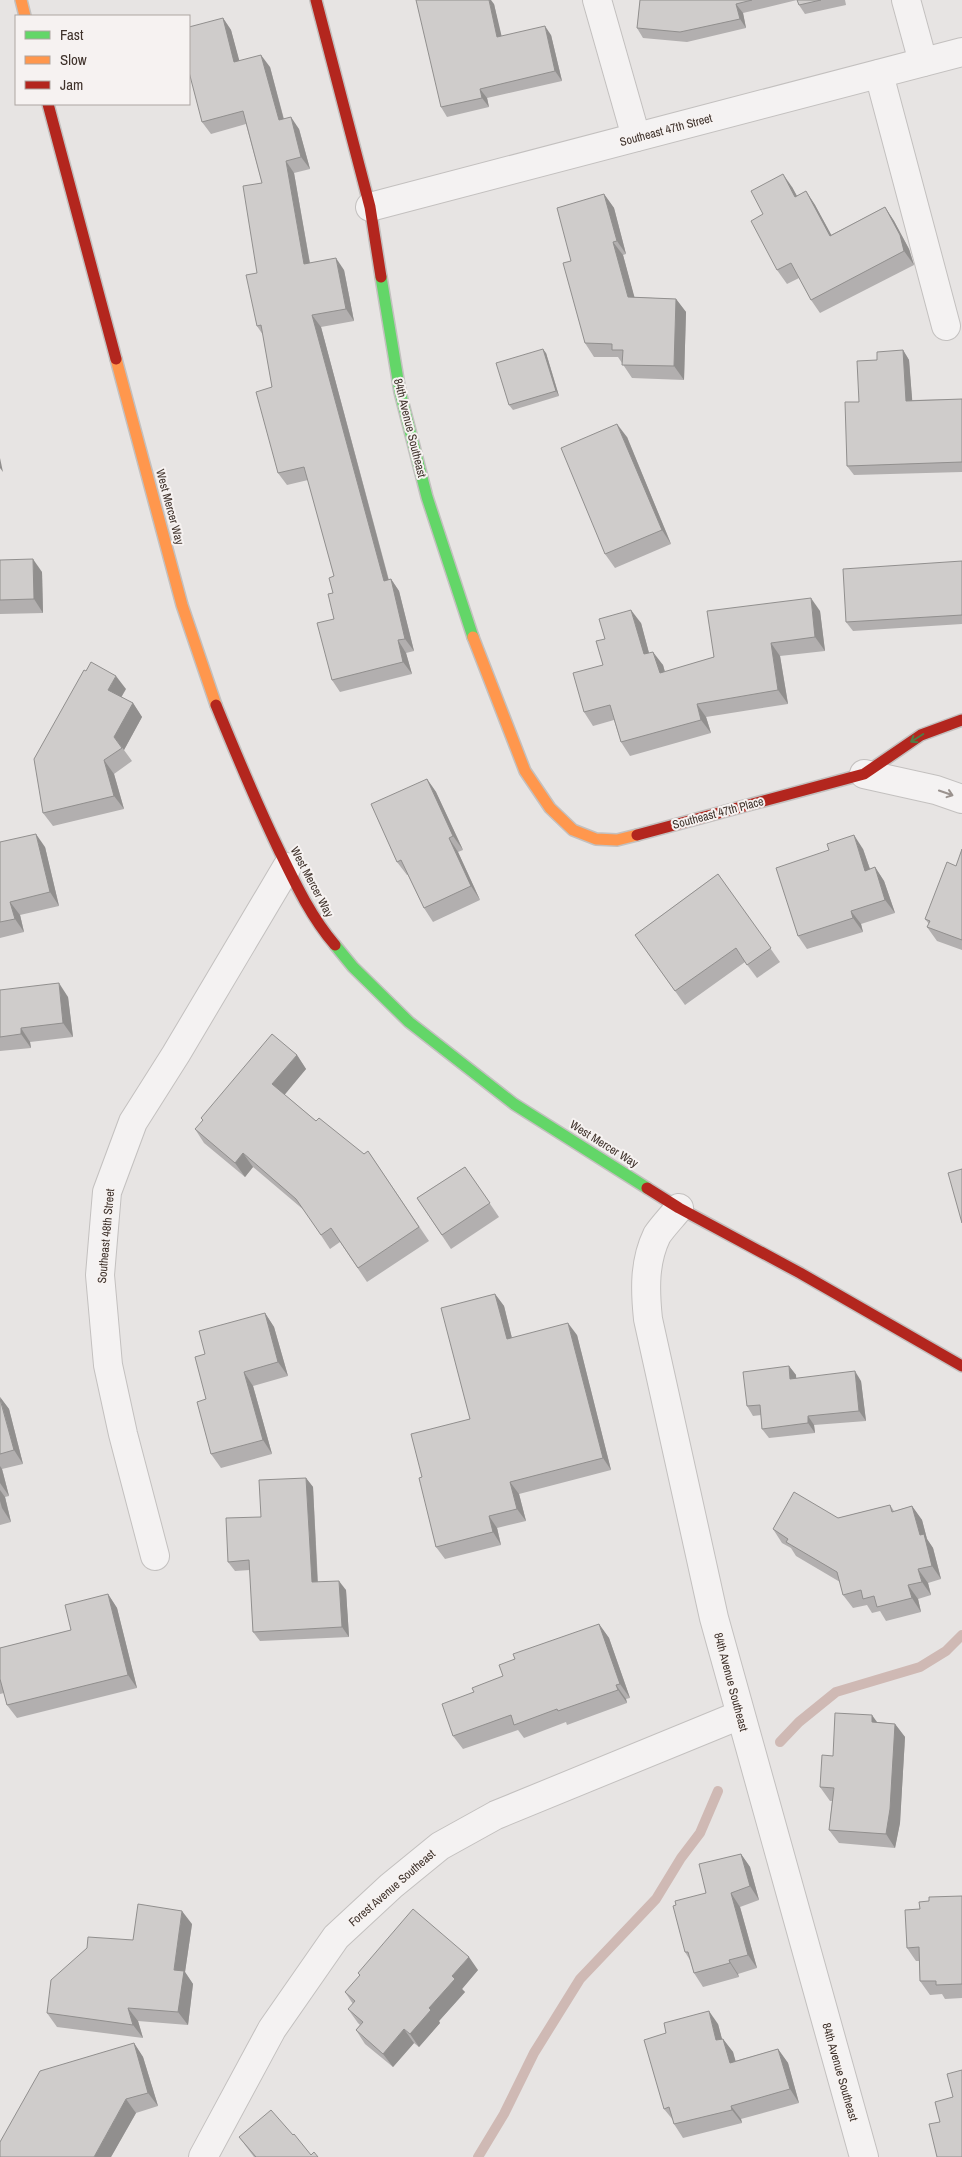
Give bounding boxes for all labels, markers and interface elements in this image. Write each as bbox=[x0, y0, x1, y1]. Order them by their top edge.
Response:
legend bbox=[15, 15, 190, 105]
text: Fast bbox=[60, 24, 84, 45]
text: Slow bbox=[60, 49, 87, 70]
text: Jam bbox=[60, 74, 83, 95]
street label: Southeast 47th Street bbox=[618, 110, 714, 150]
street label: 84th Avenue Southeast bbox=[390, 377, 430, 479]
street label: West Mercer Way bbox=[152, 467, 188, 547]
one-way arrow bbox=[910, 732, 924, 743]
one-way arrow bbox=[937, 789, 953, 799]
street label: Southeast 47th Place bbox=[671, 793, 765, 833]
street label: West Mercer Way bbox=[287, 844, 337, 920]
street label: West Mercer Way bbox=[567, 1117, 641, 1171]
street label: Southeast 48th Street bbox=[94, 1188, 118, 1284]
street label: 84th Avenue Southeast bbox=[710, 1631, 752, 1733]
street label: Forest Avenue Southeast bbox=[345, 1846, 439, 1930]
street label: 84th Avenue Southeast bbox=[818, 2021, 862, 2123]

